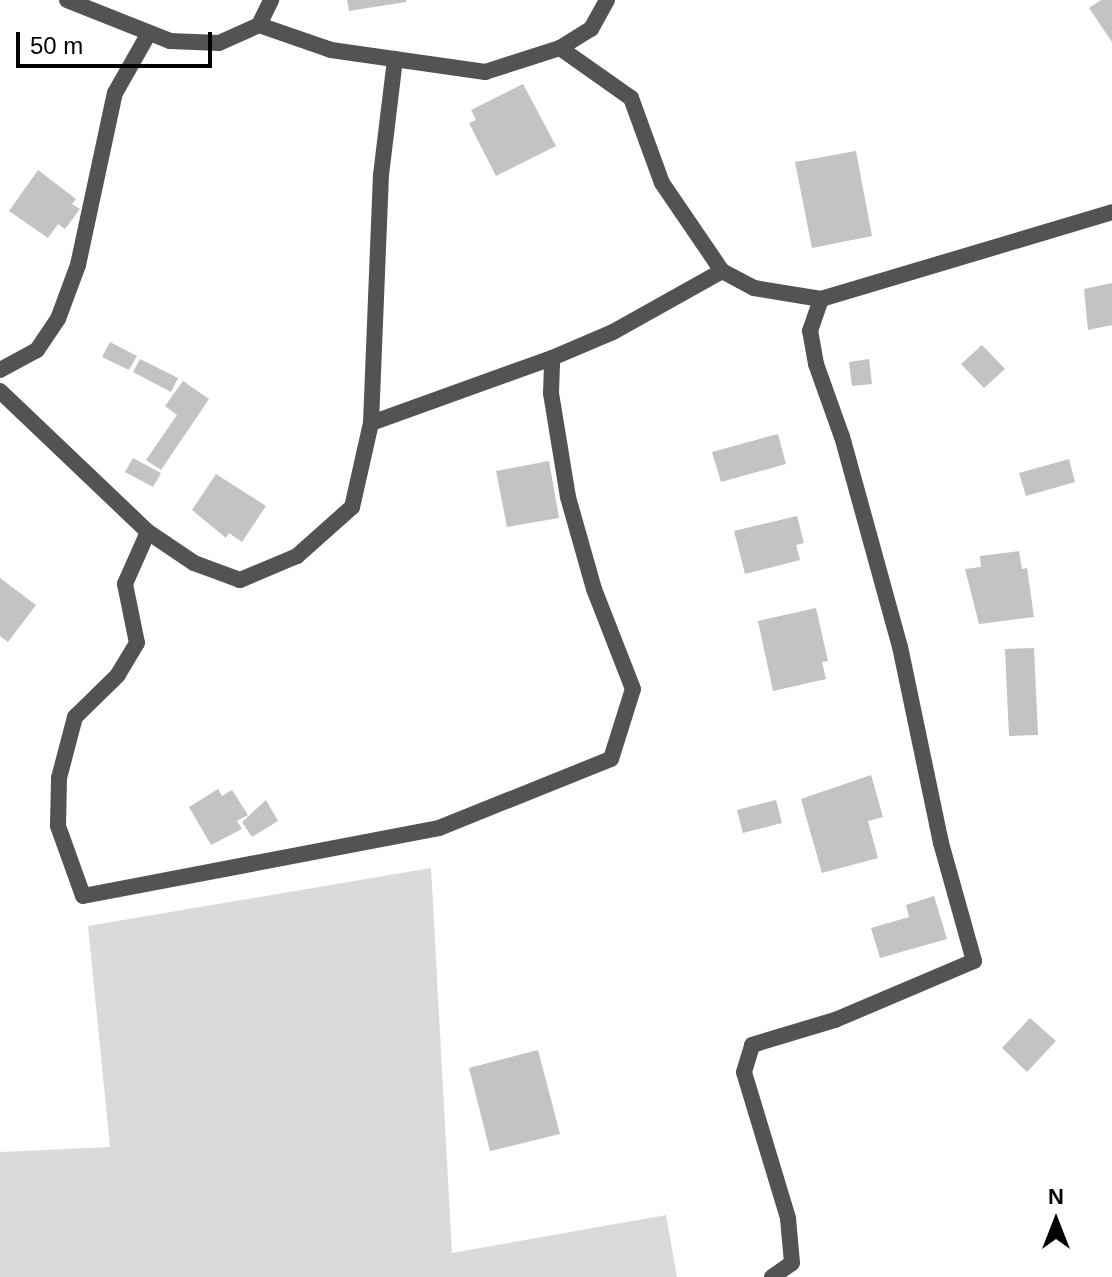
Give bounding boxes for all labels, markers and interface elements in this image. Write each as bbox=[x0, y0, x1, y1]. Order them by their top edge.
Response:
scale bar bbox=[20, 16, 216, 66]
text: 50 m bbox=[30, 32, 83, 59]
north arrow bbox=[1016, 1181, 1096, 1261]
text: N bbox=[1048, 1184, 1064, 1209]

